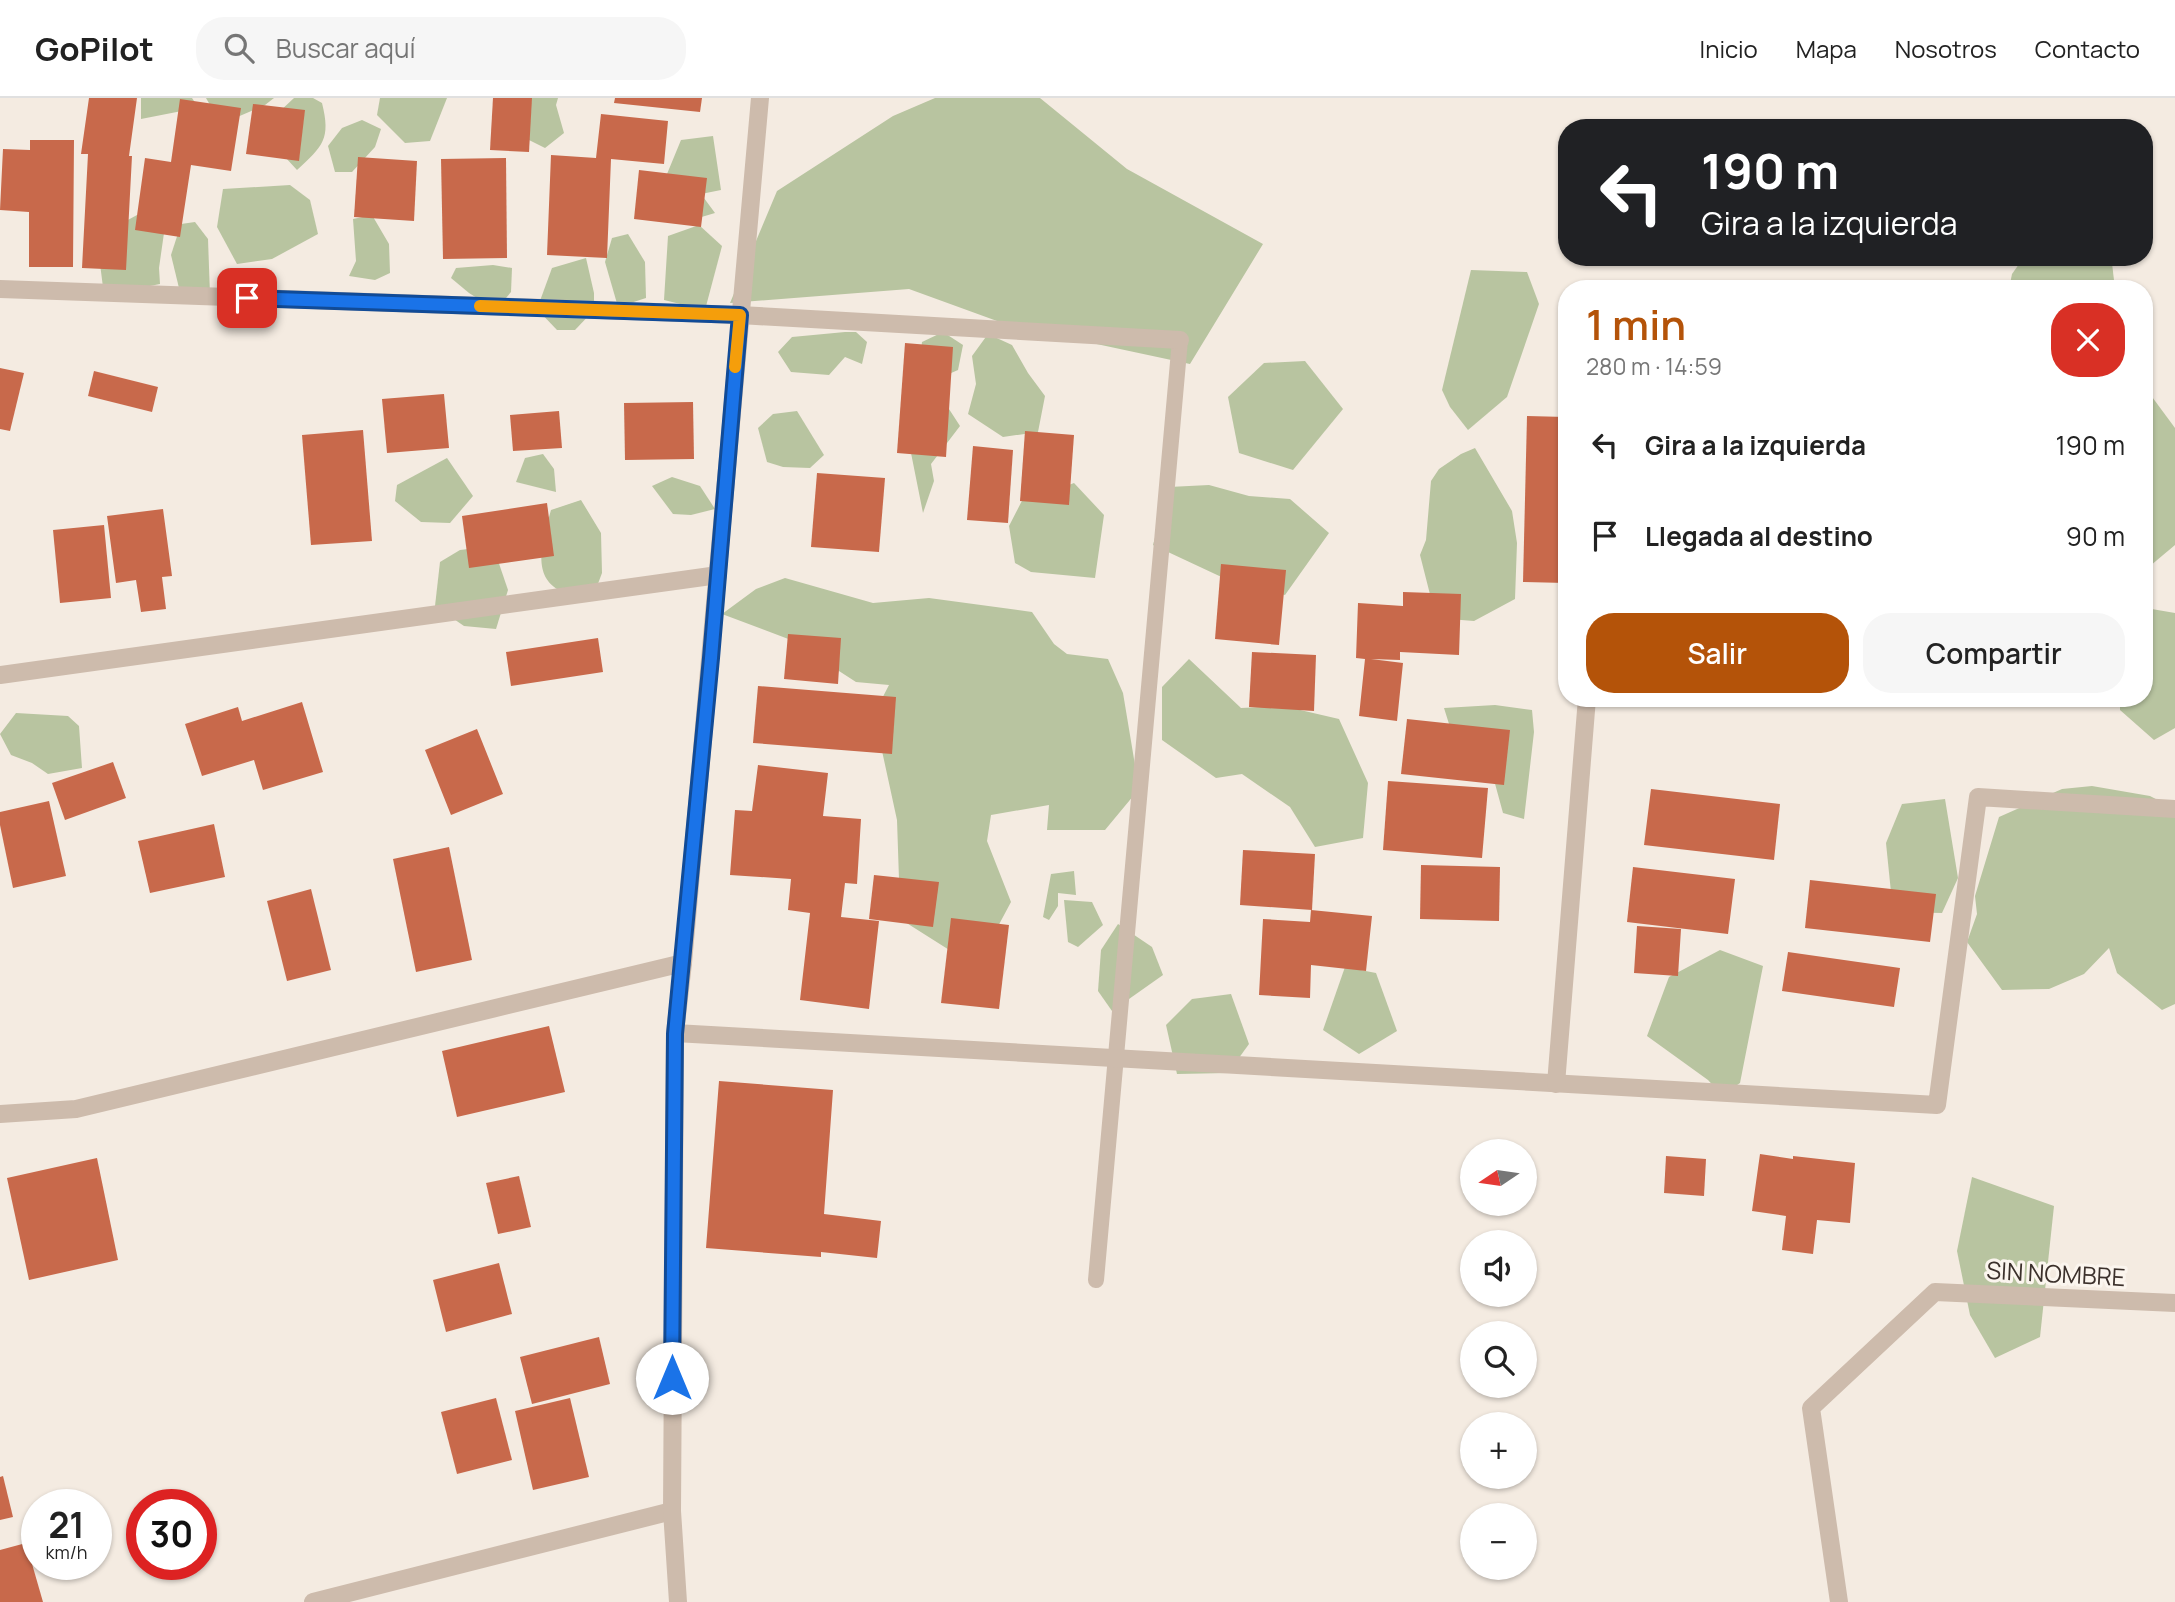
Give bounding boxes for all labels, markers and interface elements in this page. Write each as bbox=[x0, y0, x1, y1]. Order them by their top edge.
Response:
search box bbox=[196, 17, 686, 80]
text: GoPilot bbox=[35, 26, 154, 71]
icon: search bbox=[220, 29, 258, 67]
text: Buscar aquí bbox=[276, 30, 416, 66]
text: Inicio bbox=[1700, 32, 1758, 65]
text: Mapa bbox=[1796, 32, 1857, 65]
text: Nosotros bbox=[1895, 32, 1997, 65]
text: Contacto bbox=[2035, 32, 2140, 65]
text: 190 m bbox=[1701, 137, 1839, 204]
icon: left bbox=[1586, 147, 1677, 238]
text: Gira a la izquierda bbox=[1701, 201, 1957, 245]
pin bbox=[217, 268, 277, 328]
icon: arrive bbox=[228, 279, 266, 317]
text: 1 min bbox=[1586, 295, 1686, 353]
button: close bbox=[2051, 303, 2125, 377]
text: 280 m · 14:59 bbox=[1586, 350, 1722, 382]
icon: left bbox=[1586, 426, 1624, 464]
text: Gira a la izquierda bbox=[1645, 427, 1866, 463]
text: 190 m bbox=[2056, 427, 2125, 463]
icon: arrive bbox=[1586, 517, 1624, 555]
text: Llegada al destino bbox=[1645, 518, 1873, 554]
text: 90 m bbox=[2066, 518, 2125, 554]
button: Salir bbox=[1586, 613, 1849, 693]
button: Compartir bbox=[1863, 613, 2125, 693]
north arrow bbox=[1460, 1139, 1536, 1216]
map controls bbox=[1460, 1139, 1537, 1580]
button: sound bbox=[1460, 1230, 1537, 1307]
street label: SIN NOMBRE bbox=[1986, 1253, 2126, 1293]
button: search bbox=[1460, 1321, 1537, 1398]
position arrow bbox=[635, 1341, 709, 1415]
button: + bbox=[1460, 1412, 1537, 1489]
speed limit sign: 30 bbox=[126, 1489, 217, 1580]
text: 21 bbox=[48, 1501, 85, 1549]
button: − bbox=[1460, 1503, 1537, 1580]
text: km/h bbox=[46, 1540, 87, 1564]

